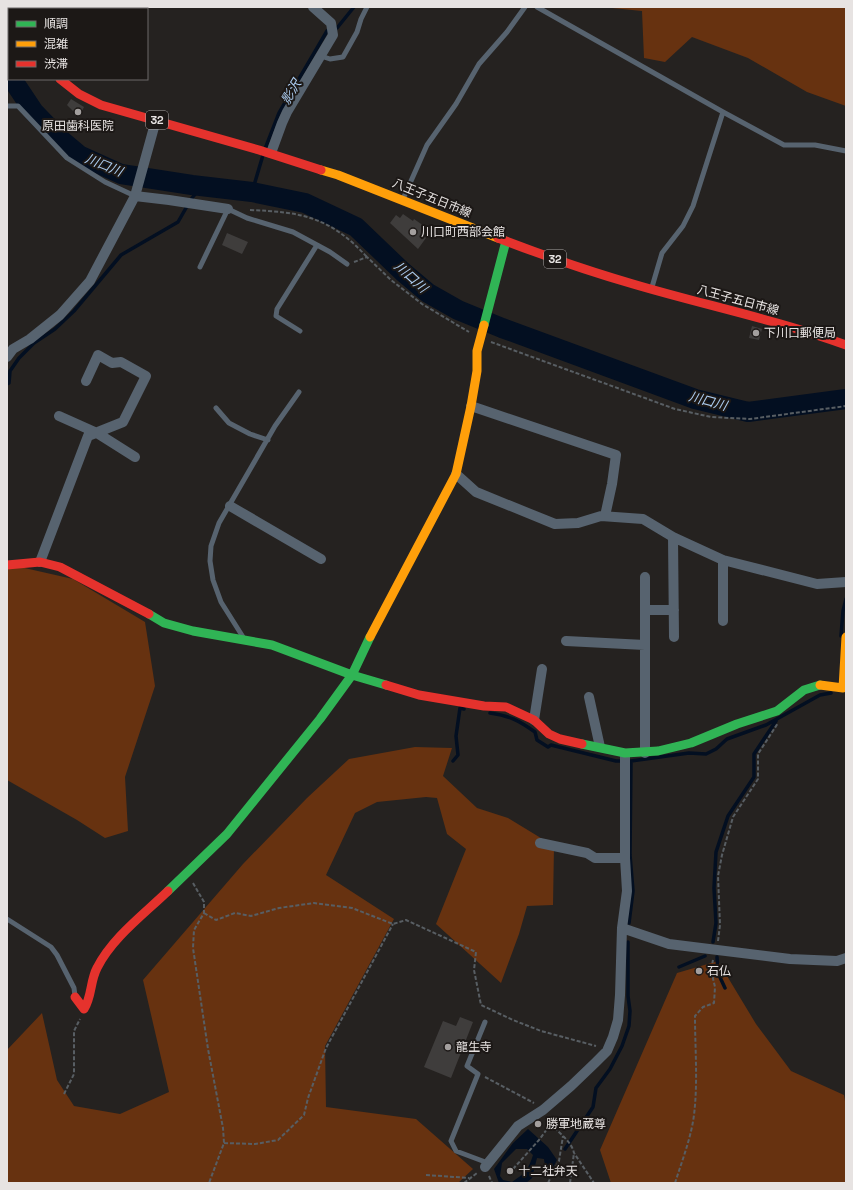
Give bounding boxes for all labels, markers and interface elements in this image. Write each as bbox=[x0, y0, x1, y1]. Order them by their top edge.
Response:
legend bbox=[8, 8, 148, 80]
text: 順調 bbox=[44, 16, 68, 32]
text: 混雑 bbox=[44, 36, 68, 52]
text: 渋滞 bbox=[44, 56, 68, 72]
water label: 影沢 bbox=[277, 75, 306, 108]
marker: 原田歯科医院 bbox=[73, 107, 83, 117]
road number: 32 bbox=[146, 111, 168, 129]
place label: 原田歯科医院 bbox=[42, 118, 114, 134]
water label: 川口川 bbox=[83, 150, 127, 181]
street label: 八王子五日市線 bbox=[390, 175, 474, 221]
place label: 川口町西部会館 bbox=[421, 224, 505, 240]
marker: 川口町西部会館 bbox=[408, 227, 418, 237]
road number: 32 bbox=[544, 250, 566, 268]
water label: 川口川 bbox=[391, 258, 433, 298]
street label: 八王子五日市線 bbox=[695, 281, 781, 319]
place label: 下川口郵便局 bbox=[764, 325, 836, 341]
marker: 下川口郵便局 bbox=[751, 328, 761, 338]
water label: 川口川 bbox=[687, 388, 731, 415]
place label: 石仏 bbox=[707, 963, 731, 979]
marker: 石仏 bbox=[694, 966, 704, 976]
place label: 龍生寺 bbox=[456, 1039, 492, 1055]
marker: 龍生寺 bbox=[443, 1042, 453, 1052]
place label: 勝軍地蔵尊 bbox=[546, 1116, 606, 1132]
marker: 勝軍地蔵尊 bbox=[533, 1119, 543, 1129]
place label: 十二社弁天 bbox=[518, 1163, 578, 1179]
marker: 十二社弁天 bbox=[505, 1166, 515, 1176]

